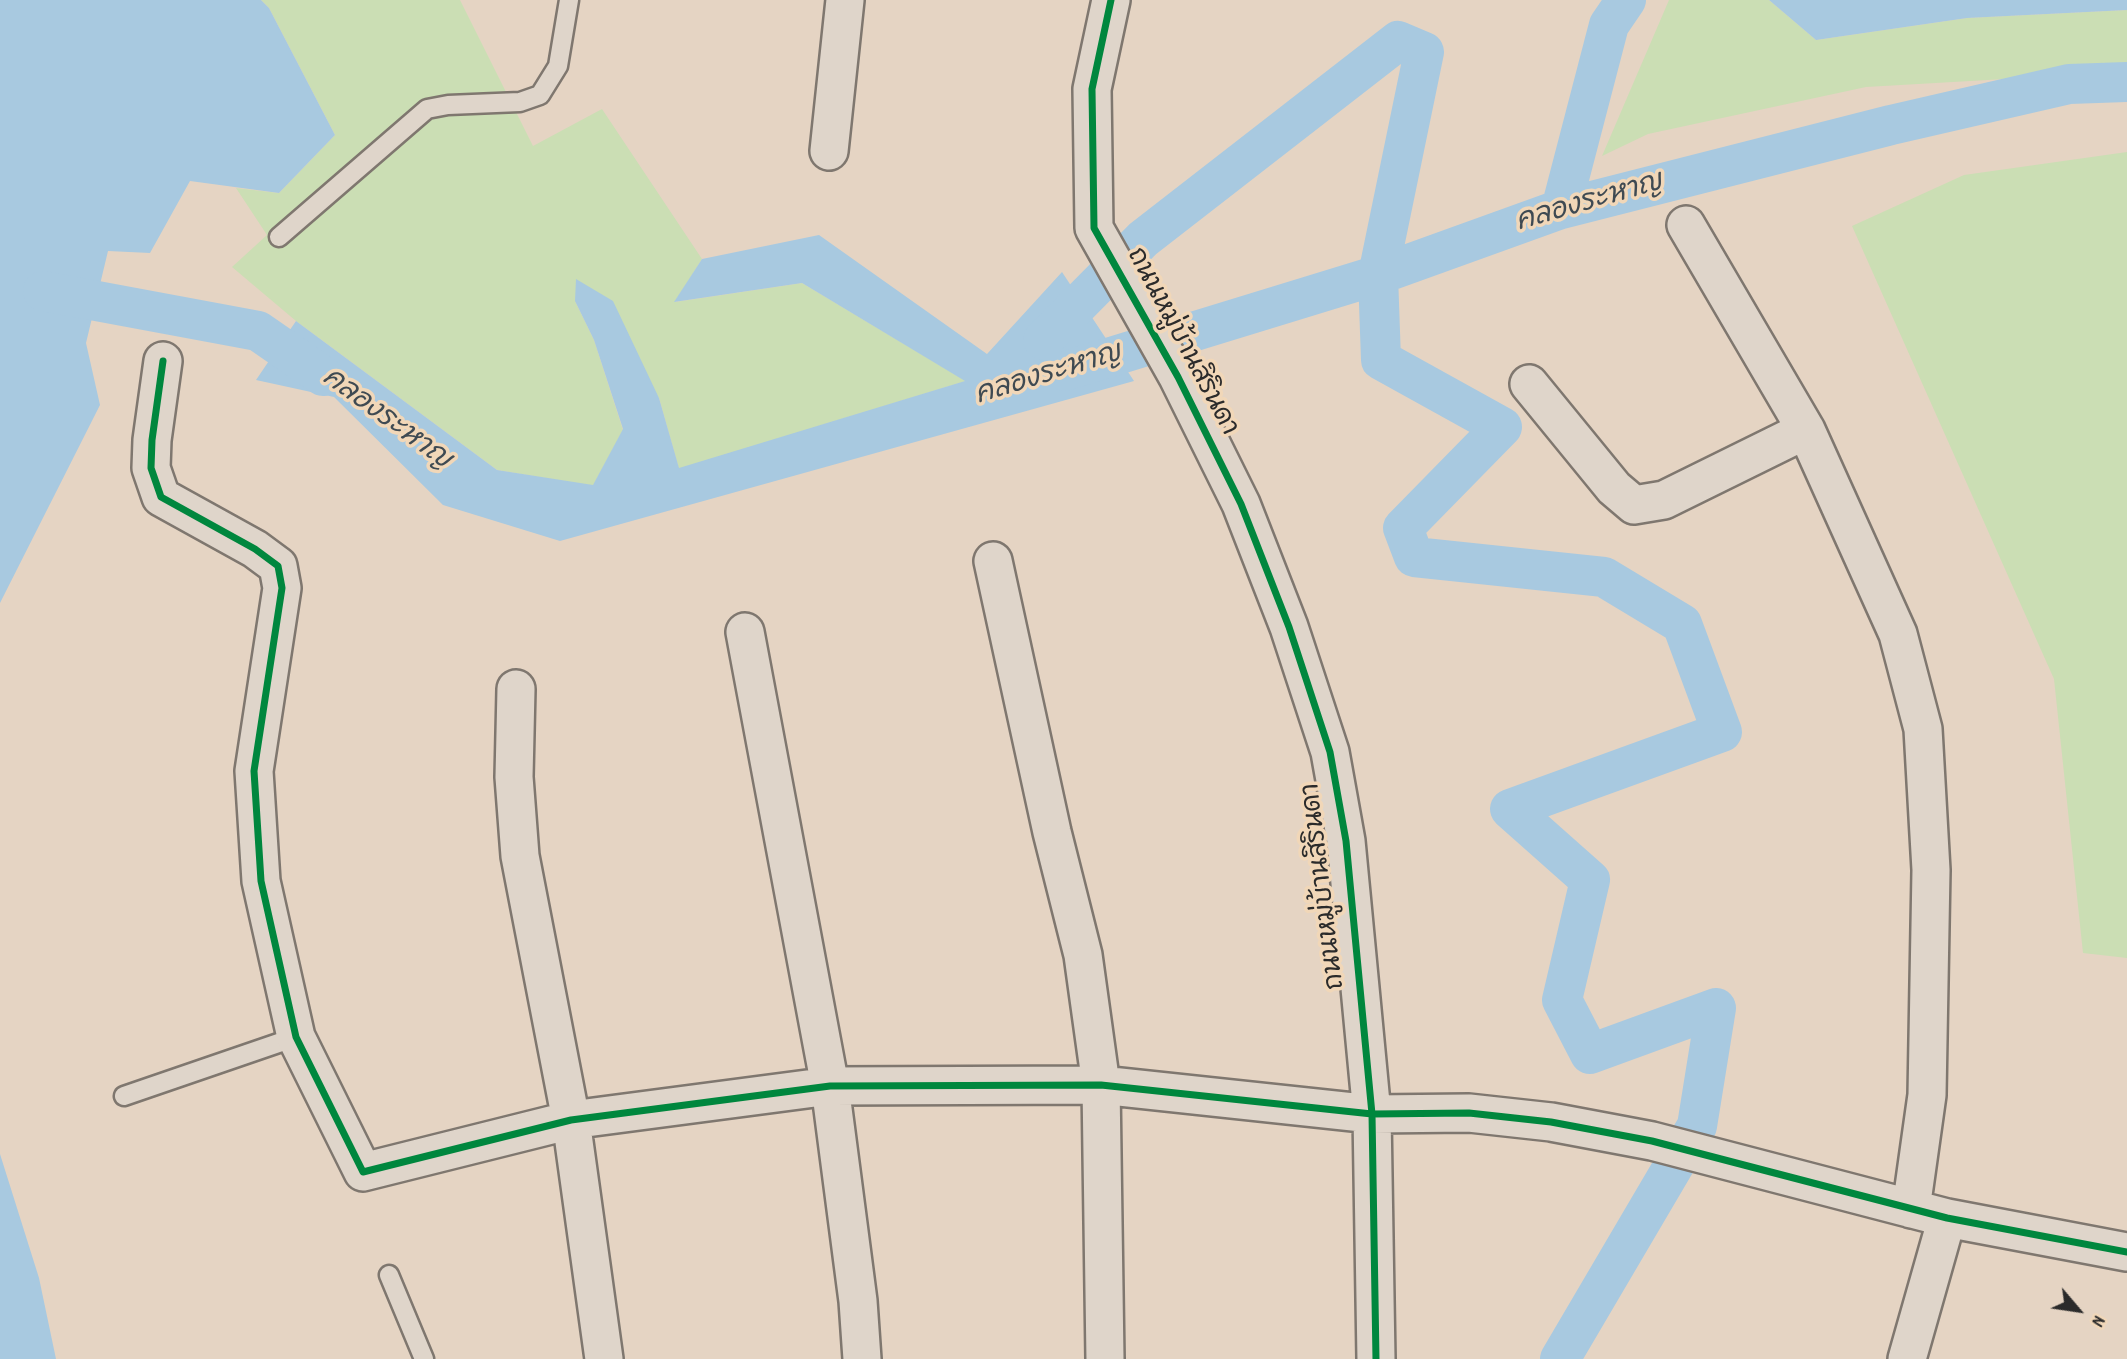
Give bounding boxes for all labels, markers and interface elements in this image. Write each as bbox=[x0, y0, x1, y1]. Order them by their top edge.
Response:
water label: คลองระหาญ bbox=[1513, 168, 1667, 242]
street label: ถนนหมู่บ้านสิรินดา bbox=[1117, 244, 1243, 442]
water label: คลองระหาญ bbox=[972, 339, 1126, 415]
water label: คลองระหาญ bbox=[314, 363, 456, 479]
street label: ถนนหมู่บ้านสิรินดา bbox=[1298, 781, 1354, 991]
north arrow bbox=[2043, 1275, 2113, 1345]
text: N bbox=[2083, 1310, 2111, 1331]

